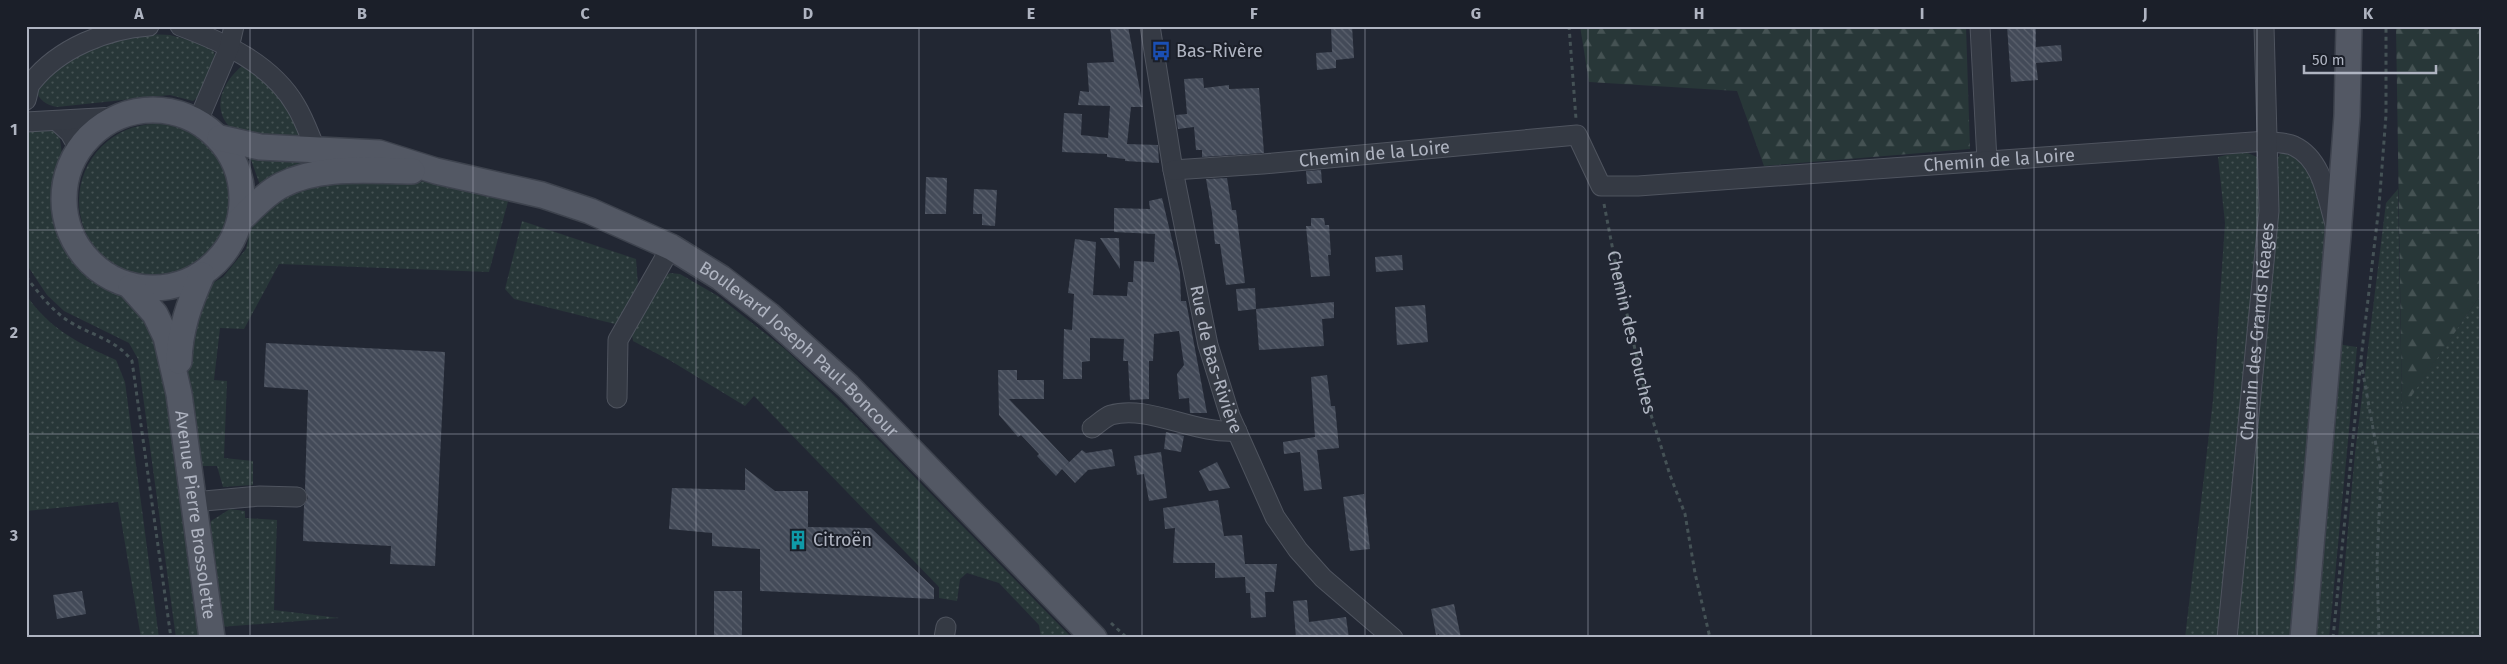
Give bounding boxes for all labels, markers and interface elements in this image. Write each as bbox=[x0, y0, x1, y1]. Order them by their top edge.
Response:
text: A bbox=[133, 4, 144, 23]
text: B bbox=[357, 4, 367, 23]
text: C bbox=[580, 4, 590, 23]
text: D bbox=[803, 4, 813, 23]
text: E bbox=[1027, 4, 1035, 23]
text: F bbox=[1250, 4, 1258, 23]
text: G bbox=[1471, 4, 1481, 23]
text: H bbox=[1694, 4, 1704, 23]
text: I bbox=[1920, 4, 1924, 23]
text: J bbox=[2141, 4, 2148, 23]
text: K bbox=[2363, 4, 2374, 23]
bus stop icon: Bas-Rivère bbox=[1150, 40, 1172, 62]
place label: Bas-Rivère bbox=[1176, 40, 1263, 62]
scale bar bbox=[2304, 42, 2437, 74]
text: 50 m bbox=[2312, 51, 2345, 69]
text: 1 bbox=[10, 120, 18, 139]
street label: Chemin de la Loire bbox=[1298, 136, 1451, 172]
street label: Chemin de la Loire bbox=[1923, 144, 2076, 177]
street label: Chemin des Grands Réages bbox=[2235, 221, 2279, 442]
street label: Chemin des Touches bbox=[1602, 249, 1661, 416]
street label: Boulevard Joseph Paul-Boncour bbox=[695, 256, 903, 442]
street label: Rue de Bas-Rivière bbox=[1185, 283, 1247, 437]
text: 2 bbox=[10, 323, 18, 342]
street label: Avenue Pierre Brossolette bbox=[170, 409, 220, 621]
text: 3 bbox=[9, 526, 18, 545]
building icon: Citroën bbox=[787, 529, 809, 551]
place label: Citroën bbox=[813, 529, 872, 551]

